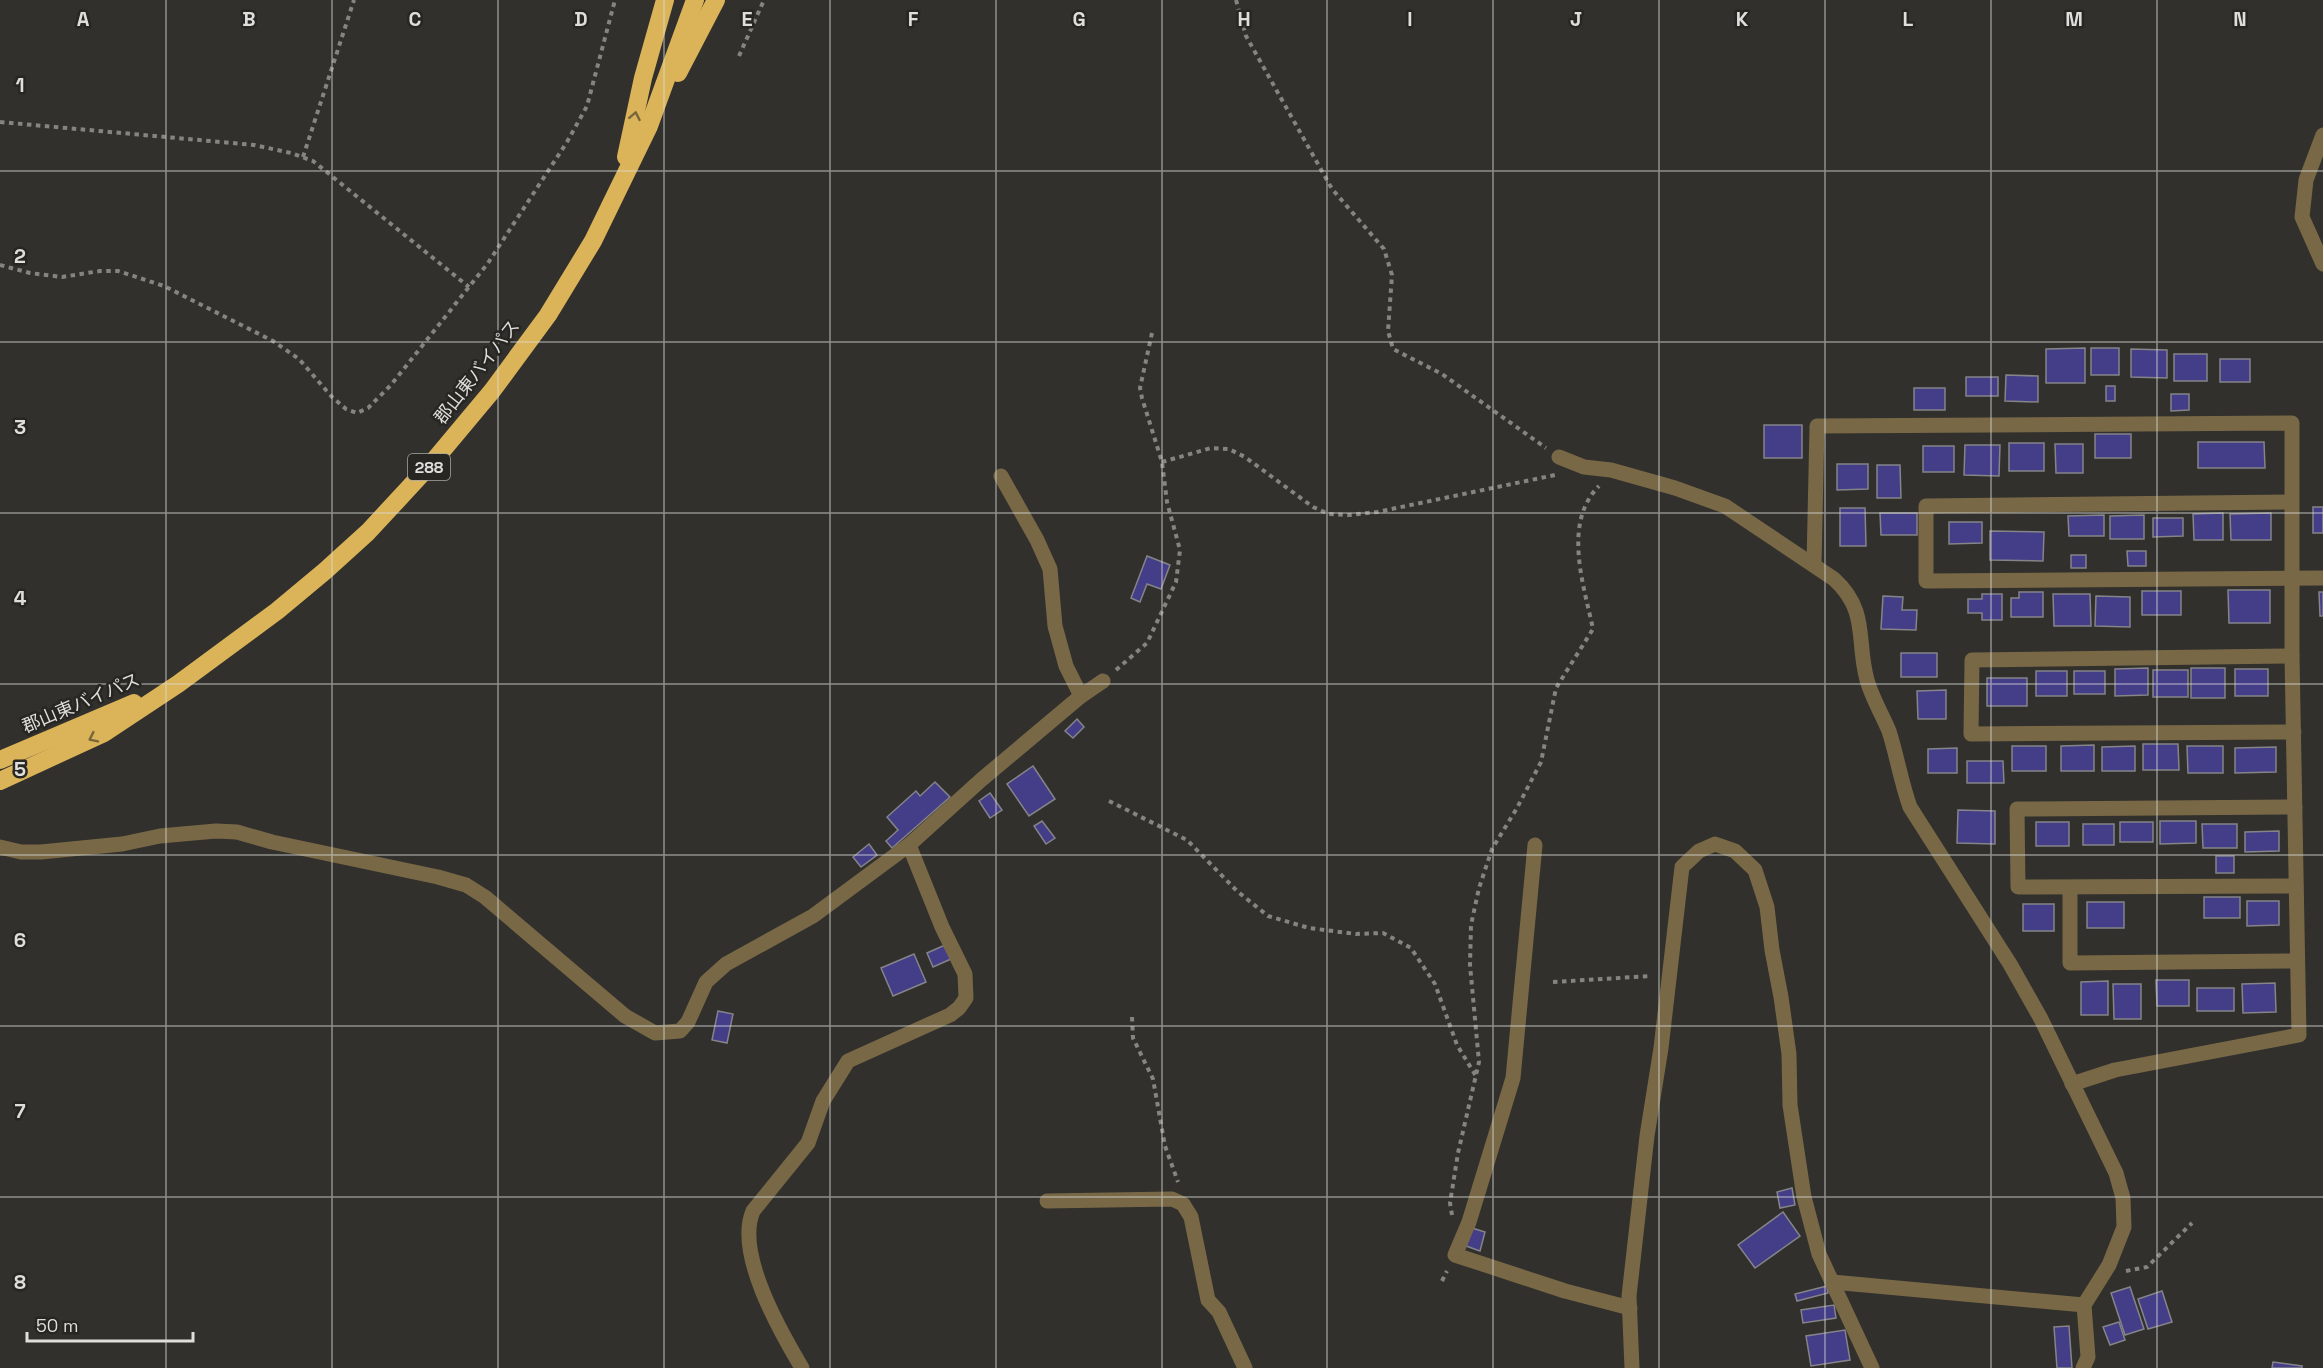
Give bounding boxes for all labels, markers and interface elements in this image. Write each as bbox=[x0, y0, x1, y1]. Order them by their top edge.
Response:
text: A bbox=[77, 6, 90, 32]
text: B bbox=[242, 6, 256, 32]
text: C bbox=[409, 6, 422, 32]
text: D bbox=[574, 6, 588, 32]
text: E bbox=[741, 6, 753, 32]
text: F bbox=[908, 6, 919, 32]
text: G bbox=[1072, 6, 1086, 32]
text: H bbox=[1237, 6, 1251, 32]
text: I bbox=[1407, 6, 1413, 32]
text: J bbox=[1570, 6, 1582, 32]
text: K bbox=[1736, 6, 1749, 32]
text: L bbox=[1903, 6, 1914, 32]
text: M bbox=[2065, 6, 2083, 32]
text: N bbox=[2233, 6, 2247, 32]
text: 1 bbox=[15, 72, 25, 98]
one-way arrow bbox=[628, 112, 641, 122]
text: 2 bbox=[14, 243, 26, 269]
street label: 郡山東バイパス bbox=[429, 315, 524, 428]
text: 3 bbox=[14, 414, 26, 440]
road number: 288 bbox=[408, 454, 450, 480]
text: 4 bbox=[14, 585, 27, 611]
street label: 郡山東バイパス bbox=[18, 667, 143, 738]
one-way arrow bbox=[89, 731, 100, 742]
text: 5 bbox=[14, 756, 26, 782]
text: 6 bbox=[14, 927, 26, 953]
text: 7 bbox=[14, 1098, 26, 1124]
text: 8 bbox=[14, 1269, 26, 1295]
scale bar bbox=[27, 1305, 194, 1343]
text: 50 m bbox=[36, 1314, 78, 1337]

